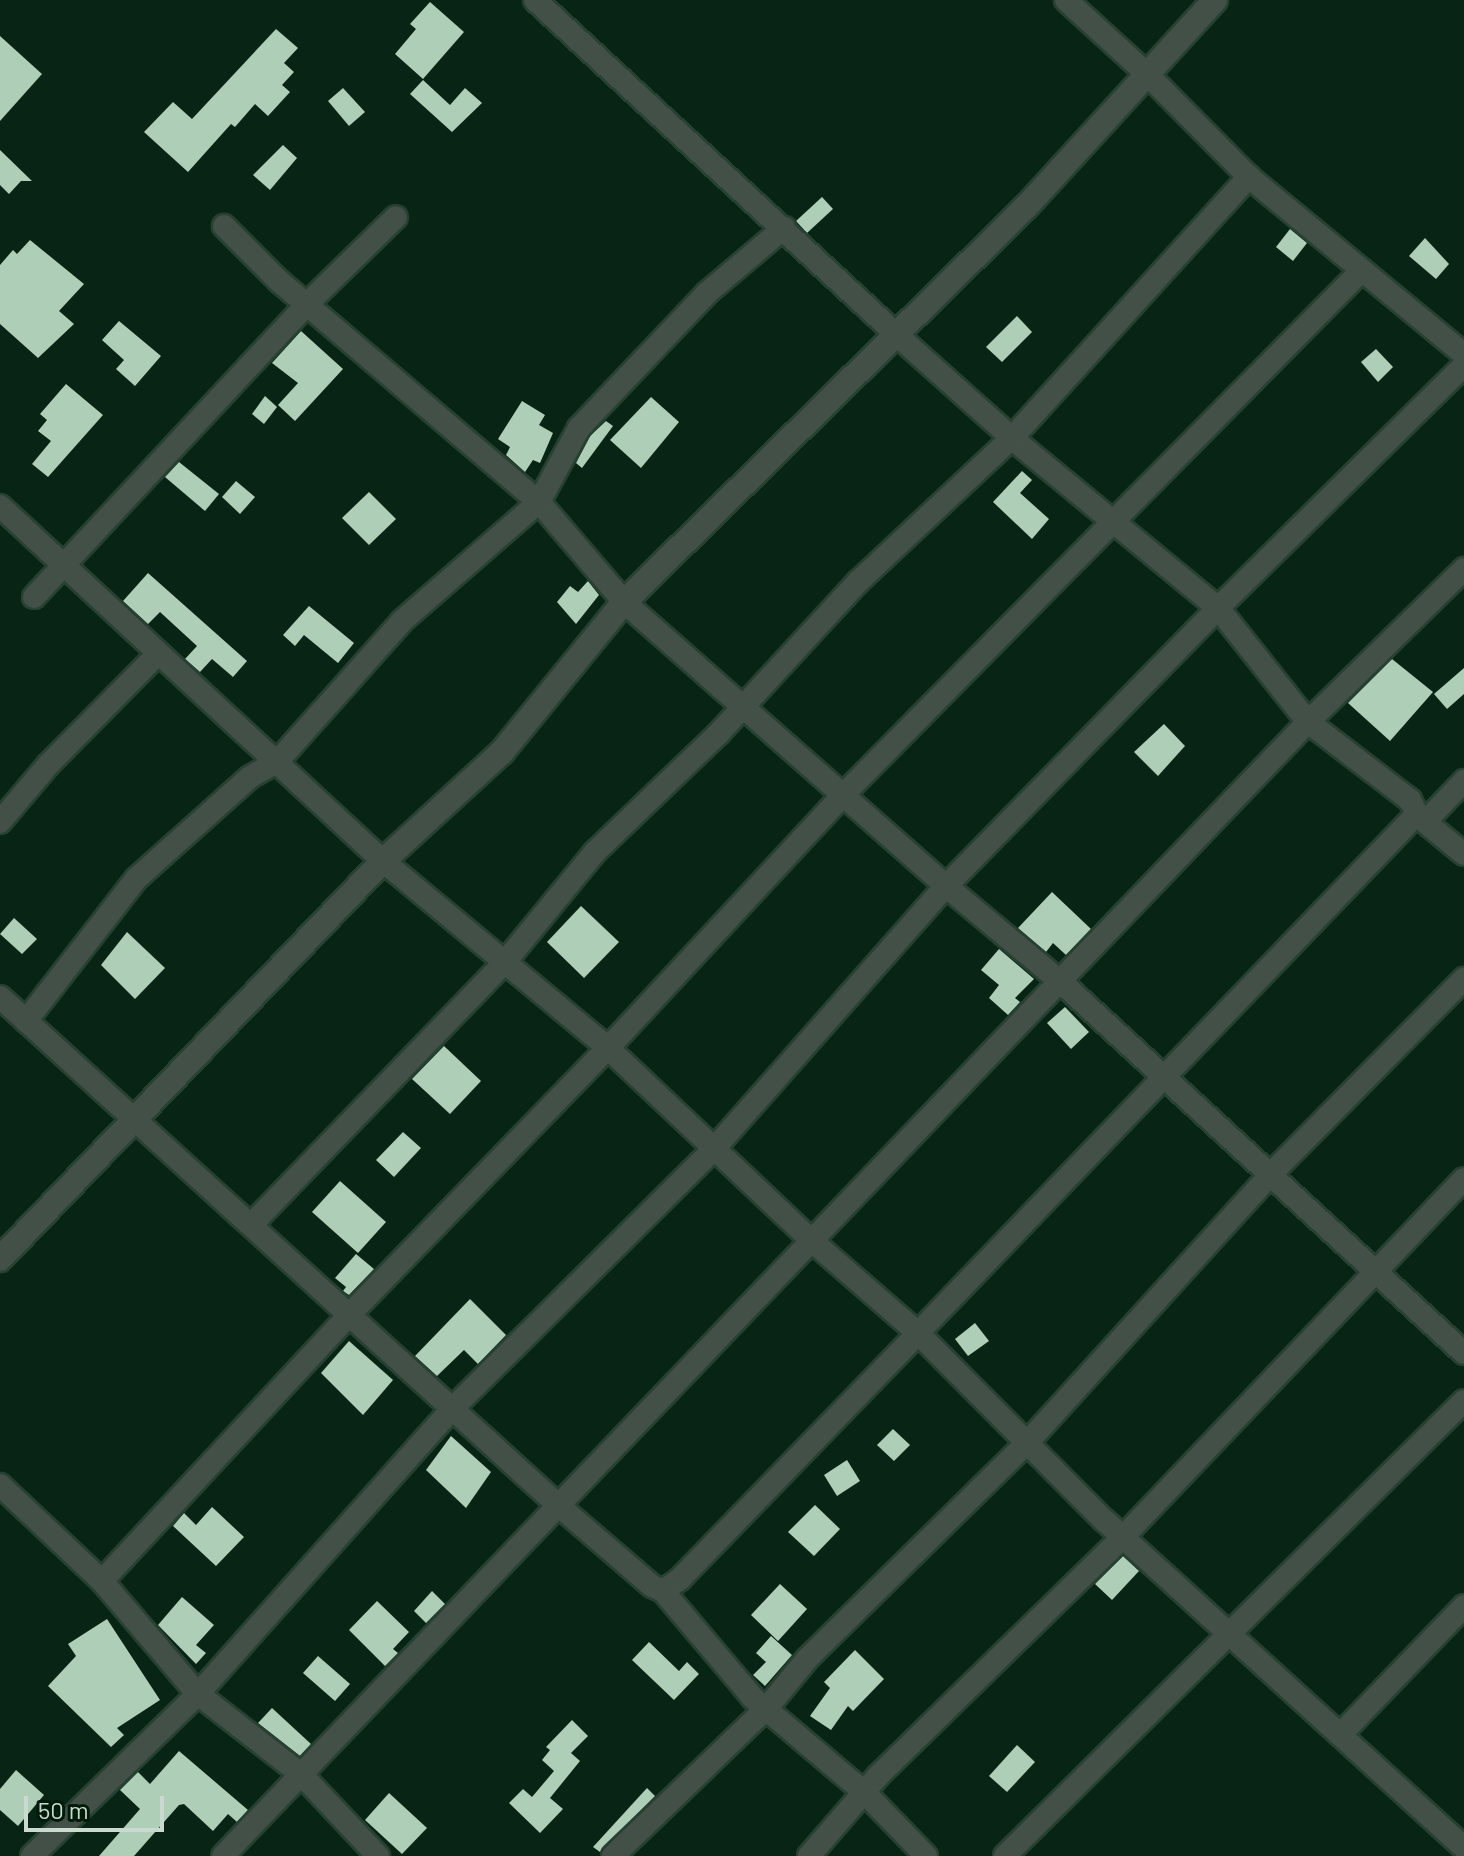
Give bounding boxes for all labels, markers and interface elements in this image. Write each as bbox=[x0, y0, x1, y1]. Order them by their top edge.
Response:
scale bar bbox=[28, 1780, 168, 1830]
text: 50 m bbox=[38, 1795, 89, 1824]

